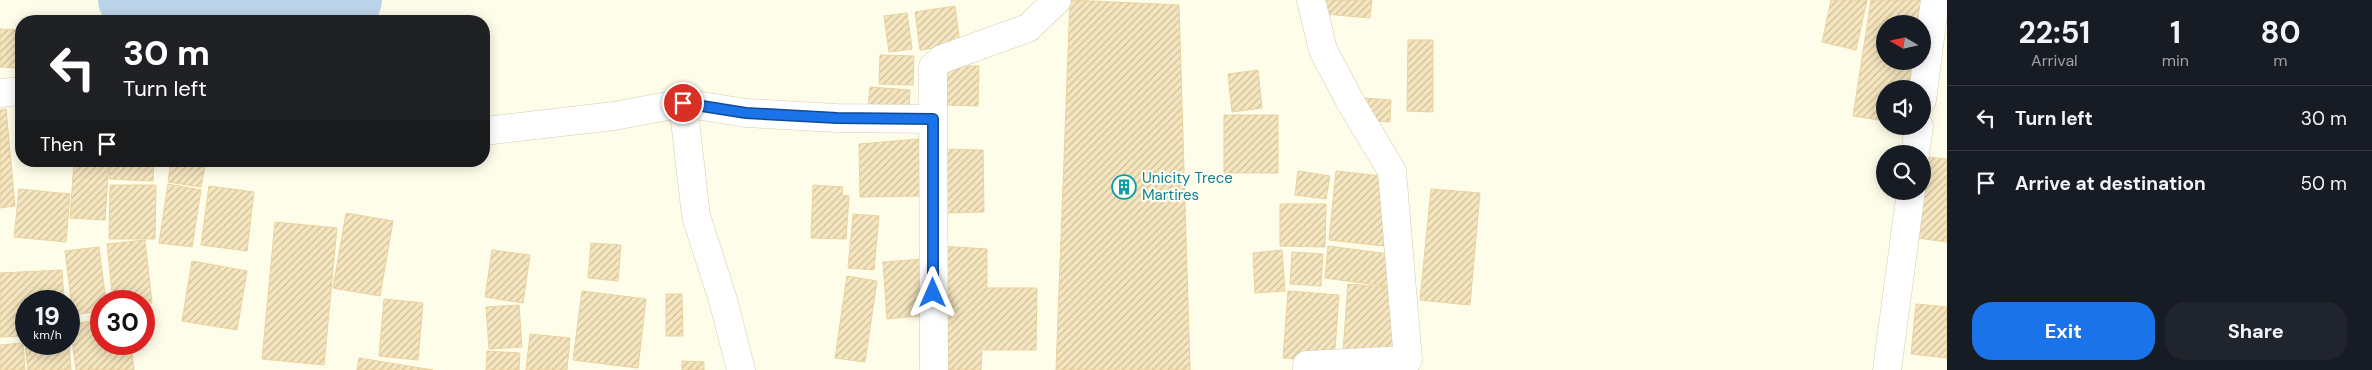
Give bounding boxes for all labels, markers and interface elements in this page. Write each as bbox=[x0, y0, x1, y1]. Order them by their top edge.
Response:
text: 22:51 bbox=[2018, 13, 2090, 52]
text: 1 bbox=[2170, 13, 2181, 52]
text: 80 bbox=[2260, 13, 2301, 52]
north arrow bbox=[1876, 15, 1931, 70]
map controls bbox=[1876, 15, 1931, 200]
text: 30 m bbox=[123, 30, 210, 76]
icon: left bbox=[40, 35, 105, 100]
text: Arrival bbox=[2031, 50, 2078, 71]
text: min bbox=[2162, 50, 2189, 71]
text: m bbox=[2273, 50, 2288, 71]
text: Turn left bbox=[123, 74, 207, 103]
button: sound bbox=[1876, 80, 1931, 135]
pin bbox=[662, 82, 704, 124]
icon: arrive bbox=[669, 89, 697, 117]
icon: left bbox=[1972, 104, 2000, 132]
text: Turn left bbox=[2015, 106, 2093, 131]
text: 30 m bbox=[2301, 106, 2347, 131]
icon: arrive bbox=[93, 130, 121, 158]
text: Then bbox=[40, 132, 83, 157]
button: search bbox=[1876, 145, 1931, 200]
place label: Unicity Trece Martires bbox=[1142, 168, 1233, 205]
icon: arrive bbox=[1972, 169, 2000, 197]
text: Arrive at destination bbox=[2015, 171, 2206, 196]
text: 50 m bbox=[2300, 171, 2347, 196]
building icon: Unicity Trece Martires bbox=[1111, 174, 1137, 200]
position arrow bbox=[906, 266, 958, 318]
speed limit sign: 30 bbox=[90, 290, 155, 355]
text: 19 bbox=[35, 300, 60, 333]
button: Exit bbox=[1972, 302, 2155, 360]
button: Share bbox=[2165, 302, 2347, 360]
text: km/h bbox=[33, 327, 62, 343]

